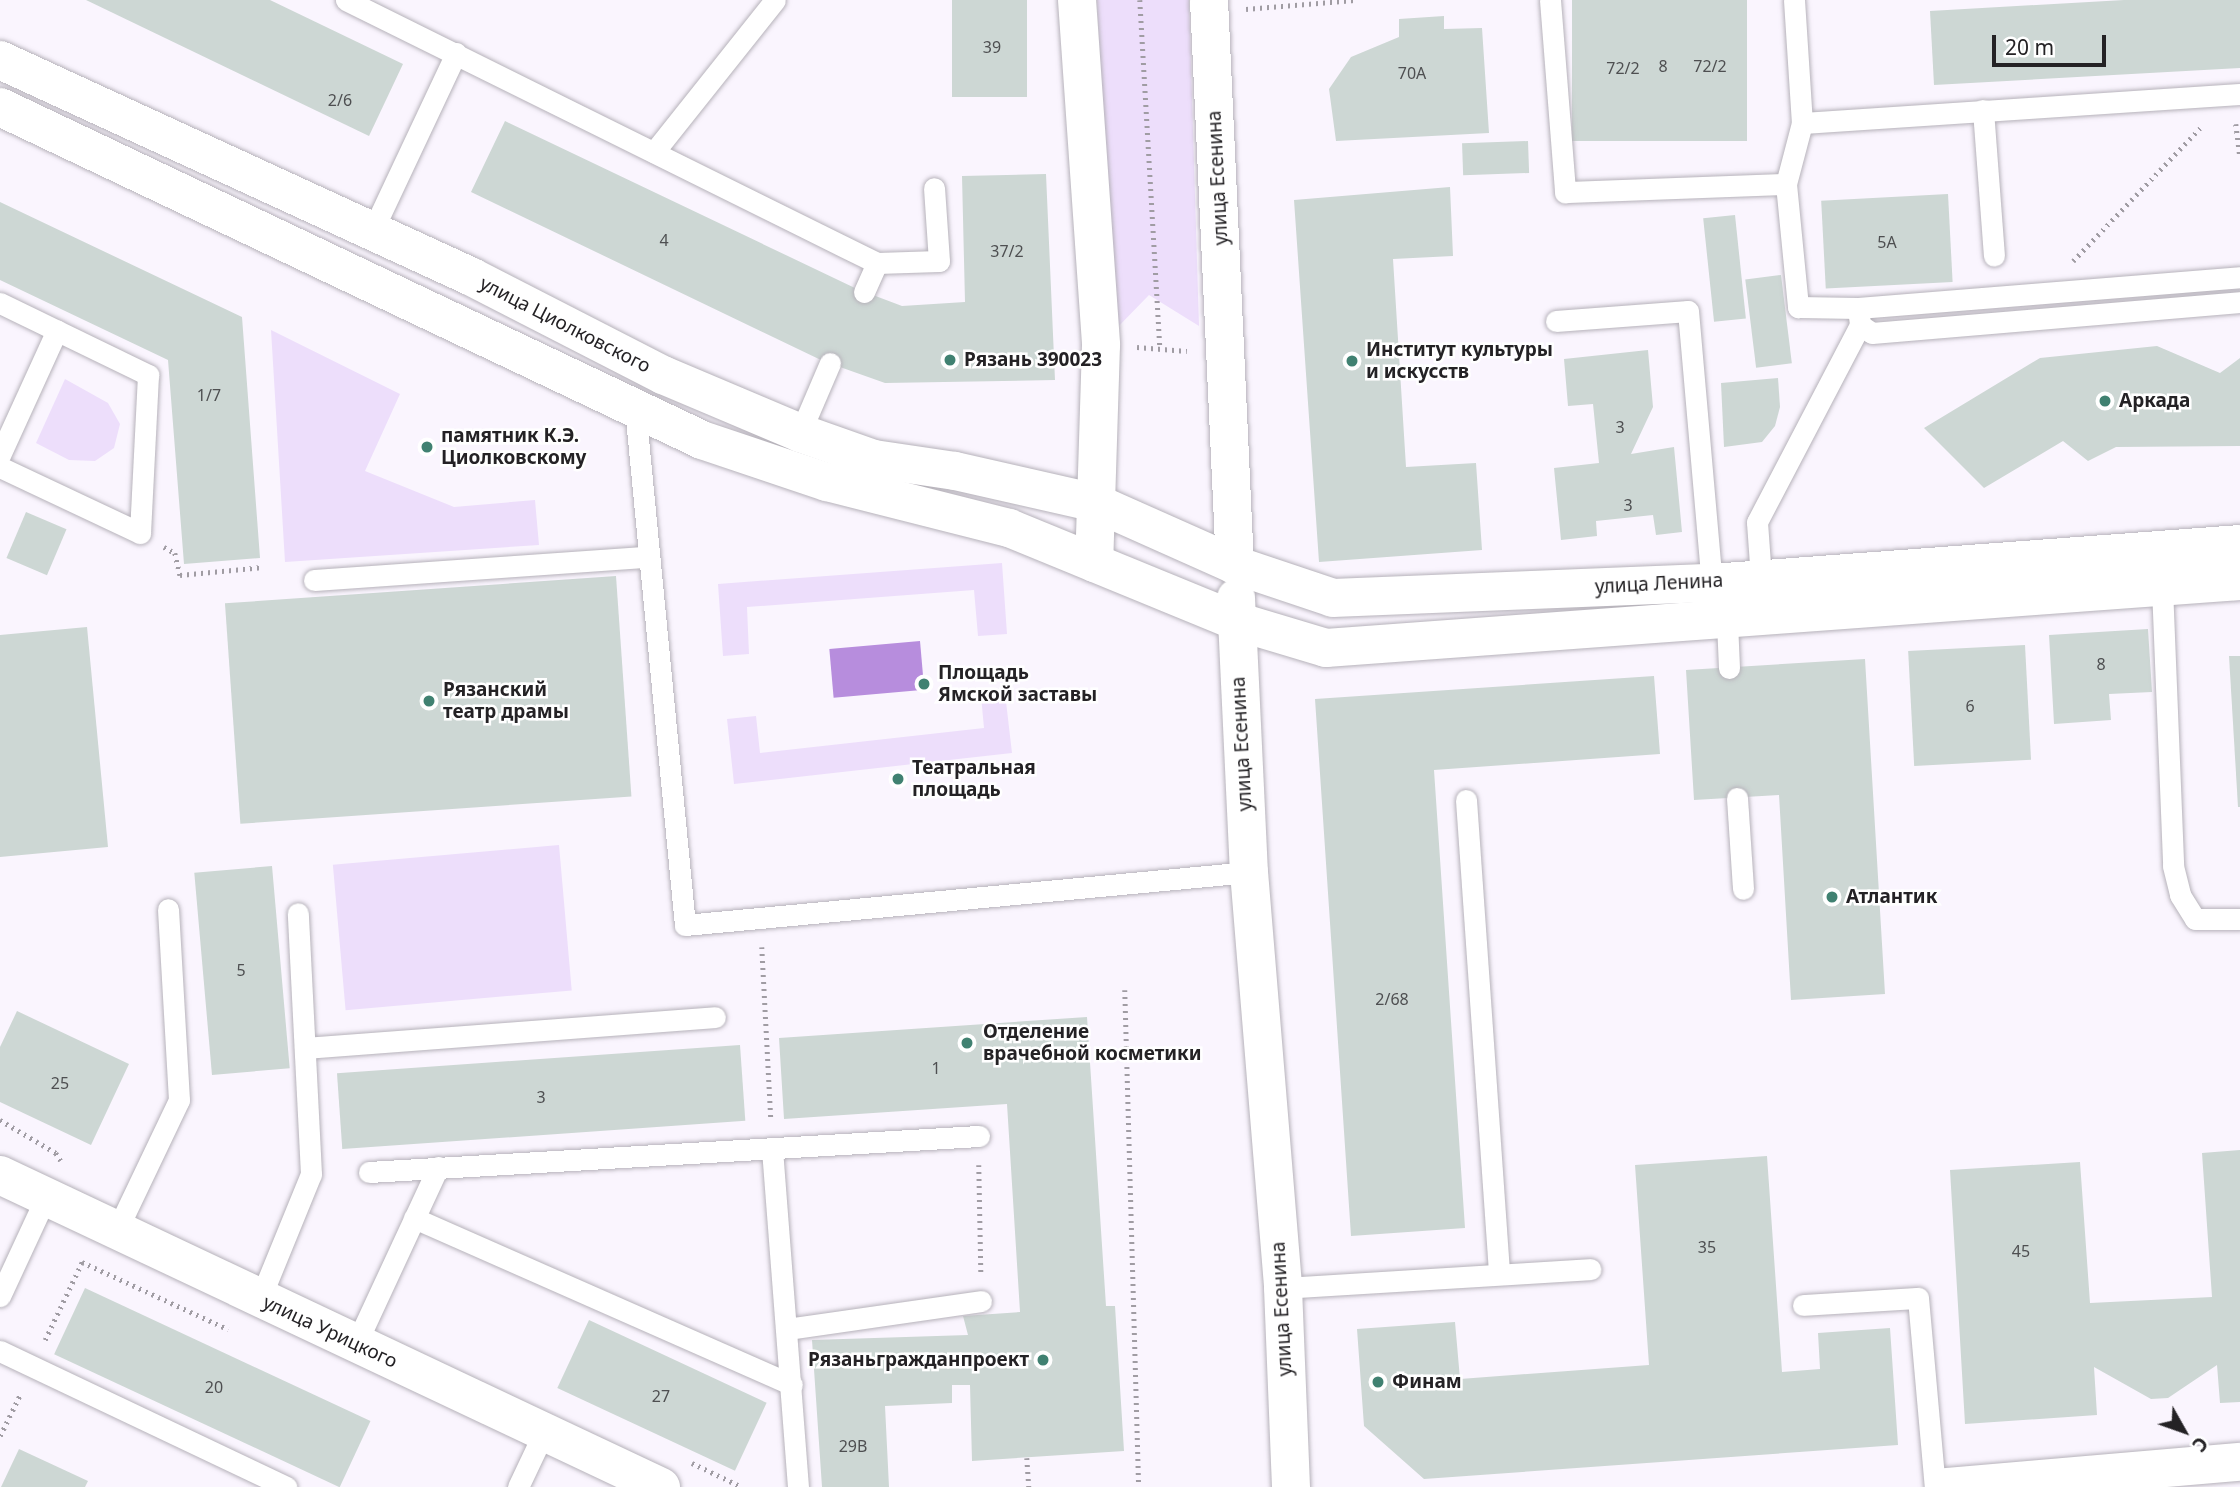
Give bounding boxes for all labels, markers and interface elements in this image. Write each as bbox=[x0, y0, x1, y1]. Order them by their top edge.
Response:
scale bar bbox=[1995, 21, 2109, 65]
text: 20 m bbox=[2005, 33, 2054, 61]
house number: 39 bbox=[983, 37, 1001, 57]
house number: 8 bbox=[1658, 56, 1668, 76]
house number: 72/2 bbox=[1693, 56, 1727, 76]
house number: 72/2 bbox=[1606, 58, 1640, 78]
house number: 70А bbox=[1398, 63, 1426, 83]
house number: 2/6 bbox=[328, 90, 352, 110]
street label: улица Есенина bbox=[1203, 110, 1233, 246]
house number: 4 bbox=[659, 230, 669, 250]
house number: 5А bbox=[1877, 232, 1897, 252]
house number: 37/2 bbox=[990, 241, 1024, 261]
street label: улица Циолковского bbox=[476, 272, 654, 378]
place label: Институт культуры и искусств bbox=[1366, 339, 1553, 383]
place label: Рязань 390023 bbox=[964, 349, 1102, 371]
marker: Рязань 390023 bbox=[942, 352, 958, 368]
marker: Институт культуры и искусств bbox=[1344, 353, 1360, 369]
house number: 1/7 bbox=[197, 385, 221, 405]
place label: Аркада bbox=[2119, 390, 2190, 412]
marker: Аркада bbox=[2097, 393, 2113, 409]
house number: 3 bbox=[1615, 417, 1625, 437]
place label: памятник К.Э. Циолковскому bbox=[441, 425, 586, 469]
marker: памятник К.Э. Циолковскому bbox=[419, 439, 435, 455]
house number: 3 bbox=[1623, 495, 1633, 515]
street label: улица Ленина bbox=[1594, 569, 1724, 599]
house number: 8 bbox=[2096, 654, 2106, 674]
place label: Площадь Ямской заставы bbox=[938, 662, 1097, 706]
marker: Площадь Ямской заставы bbox=[916, 676, 932, 692]
street label: улица Есенина bbox=[1227, 676, 1257, 812]
place label: Рязанский театр драмы bbox=[443, 679, 569, 723]
marker: Рязанский театр драмы bbox=[421, 693, 437, 709]
house number: 6 bbox=[1965, 696, 1975, 716]
place label: Театральная площадь bbox=[912, 757, 1036, 801]
marker: Театральная площадь bbox=[890, 771, 906, 787]
place label: Атлантик bbox=[1846, 886, 1937, 908]
marker: Атлантик bbox=[1824, 889, 1840, 905]
house number: 5 bbox=[236, 960, 246, 980]
house number: 2/68 bbox=[1375, 989, 1409, 1009]
place label: Отделение врачебной косметики bbox=[983, 1021, 1202, 1065]
marker: Отделение врачебной косметики bbox=[957, 1033, 977, 1053]
house number: 1 bbox=[931, 1058, 941, 1078]
house number: 25 bbox=[51, 1073, 69, 1093]
house number: 3 bbox=[536, 1087, 546, 1107]
house number: 35 bbox=[1698, 1237, 1716, 1257]
street label: улица Есенина bbox=[1267, 1241, 1297, 1377]
house number: 45 bbox=[2012, 1241, 2030, 1261]
street label: улица Урицкого bbox=[259, 1291, 401, 1373]
place label: Рязаньгражданпроект bbox=[808, 1349, 1029, 1371]
marker: Рязаньгражданпроект bbox=[1035, 1352, 1051, 1368]
place label: Финам bbox=[1392, 1371, 1462, 1393]
marker: Финам bbox=[1370, 1374, 1386, 1390]
house number: 20 bbox=[205, 1377, 223, 1397]
house number: 27 bbox=[652, 1386, 670, 1406]
north arrow bbox=[2149, 1396, 2219, 1466]
text: С bbox=[2186, 1431, 2214, 1458]
house number: 29В bbox=[839, 1436, 867, 1456]

